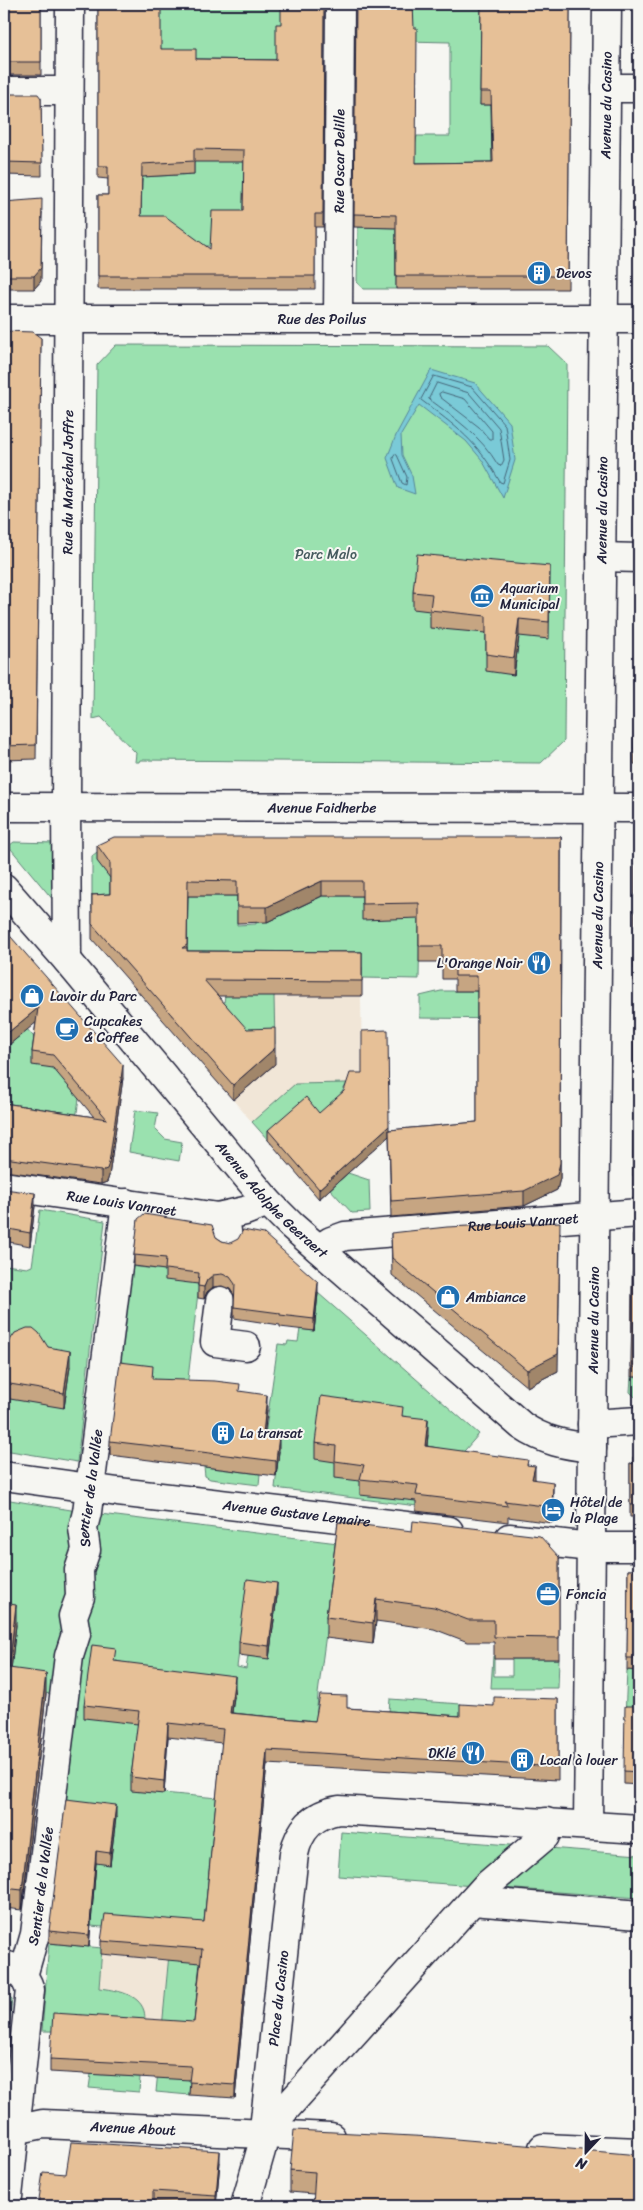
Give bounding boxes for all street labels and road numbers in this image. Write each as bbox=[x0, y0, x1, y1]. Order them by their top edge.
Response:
street label: Avenue du Casino bbox=[593, 51, 620, 160]
street label: Rue Oscar Delille bbox=[327, 109, 352, 213]
street label: Rue des Poilus bbox=[278, 307, 367, 332]
street label: Rue du Maréchal Joffre bbox=[55, 410, 81, 554]
street label: Avenue du Casino bbox=[589, 456, 615, 565]
street label: Avenue Faidherbe bbox=[266, 795, 377, 821]
street label: Avenue du Casino bbox=[585, 861, 611, 970]
street label: Avenue Adolphe Geeraert bbox=[208, 1134, 334, 1266]
street label: Rue Louis Vanraet bbox=[65, 1183, 178, 1224]
street label: Rue Louis Vanraet bbox=[467, 1206, 579, 1239]
street label: Avenue du Casino bbox=[581, 1266, 607, 1375]
street label: Sentier de la Vallée bbox=[71, 1428, 110, 1549]
street label: Avenue Gustave Lemaire bbox=[220, 1492, 372, 1535]
street label: Sentier de la Vallée bbox=[20, 1825, 61, 1949]
street label: Place du Casino bbox=[261, 1949, 296, 2048]
street label: Avenue About bbox=[89, 2114, 176, 2143]

